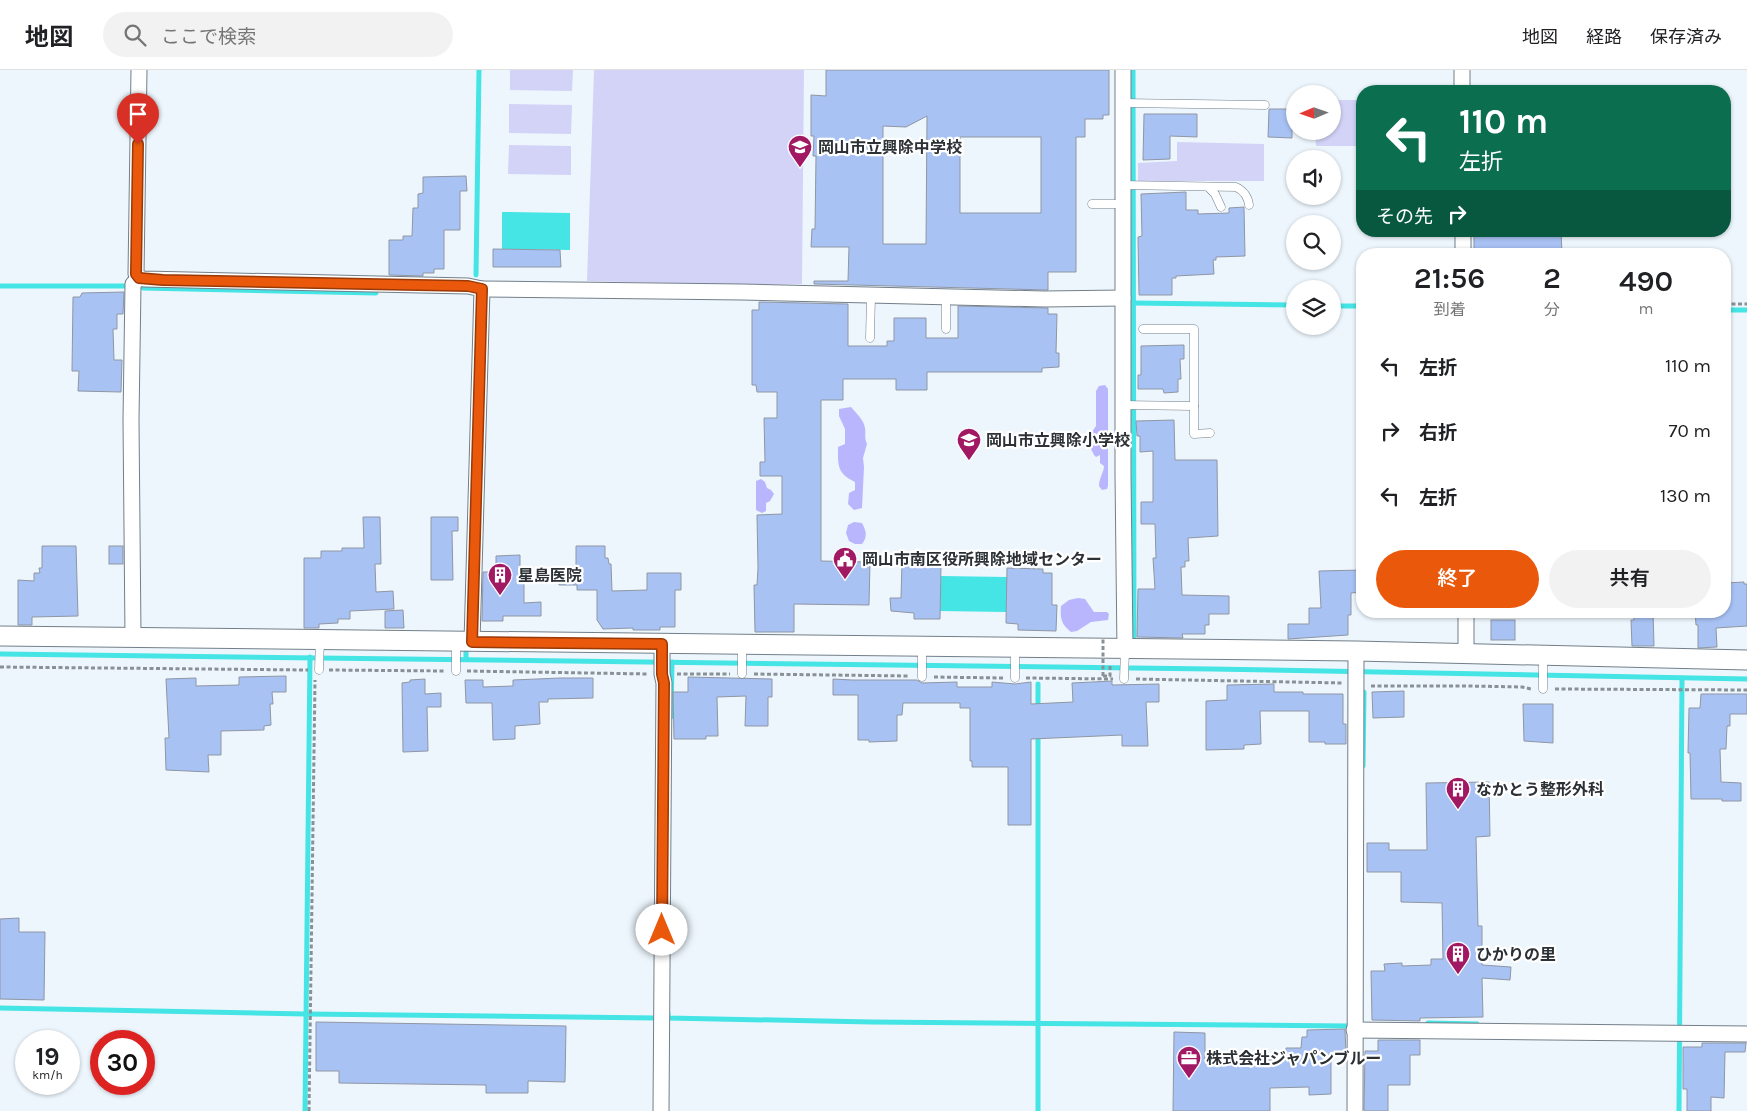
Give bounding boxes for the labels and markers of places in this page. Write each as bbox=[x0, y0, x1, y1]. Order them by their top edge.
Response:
pin bbox=[117, 93, 159, 144]
school or university icon: 岡山市立興除中学校 bbox=[787, 134, 813, 168]
place label: 岡山市立興除中学校 bbox=[818, 138, 962, 157]
school or university icon: 岡山市立興除小学校 bbox=[956, 427, 982, 461]
place label: 岡山市立興除小学校 bbox=[986, 431, 1130, 450]
public building icon: 岡山市南区役所興除地域センター bbox=[832, 546, 858, 580]
place label: 岡山市南区役所興除地域センター bbox=[862, 550, 1102, 569]
building icon: 星島医院 bbox=[487, 562, 513, 596]
place label: 星島医院 bbox=[518, 566, 582, 585]
building icon: なかとう整形外科 bbox=[1445, 776, 1471, 810]
place label: なかとう整形外科 bbox=[1476, 780, 1604, 799]
building icon: ひかりの里 bbox=[1445, 941, 1471, 975]
place label: ひかりの里 bbox=[1476, 945, 1556, 964]
office icon: 株式会社ジャパンブルー bbox=[1176, 1045, 1202, 1079]
place label: 株式会社ジャパンブルー bbox=[1206, 1049, 1382, 1068]

